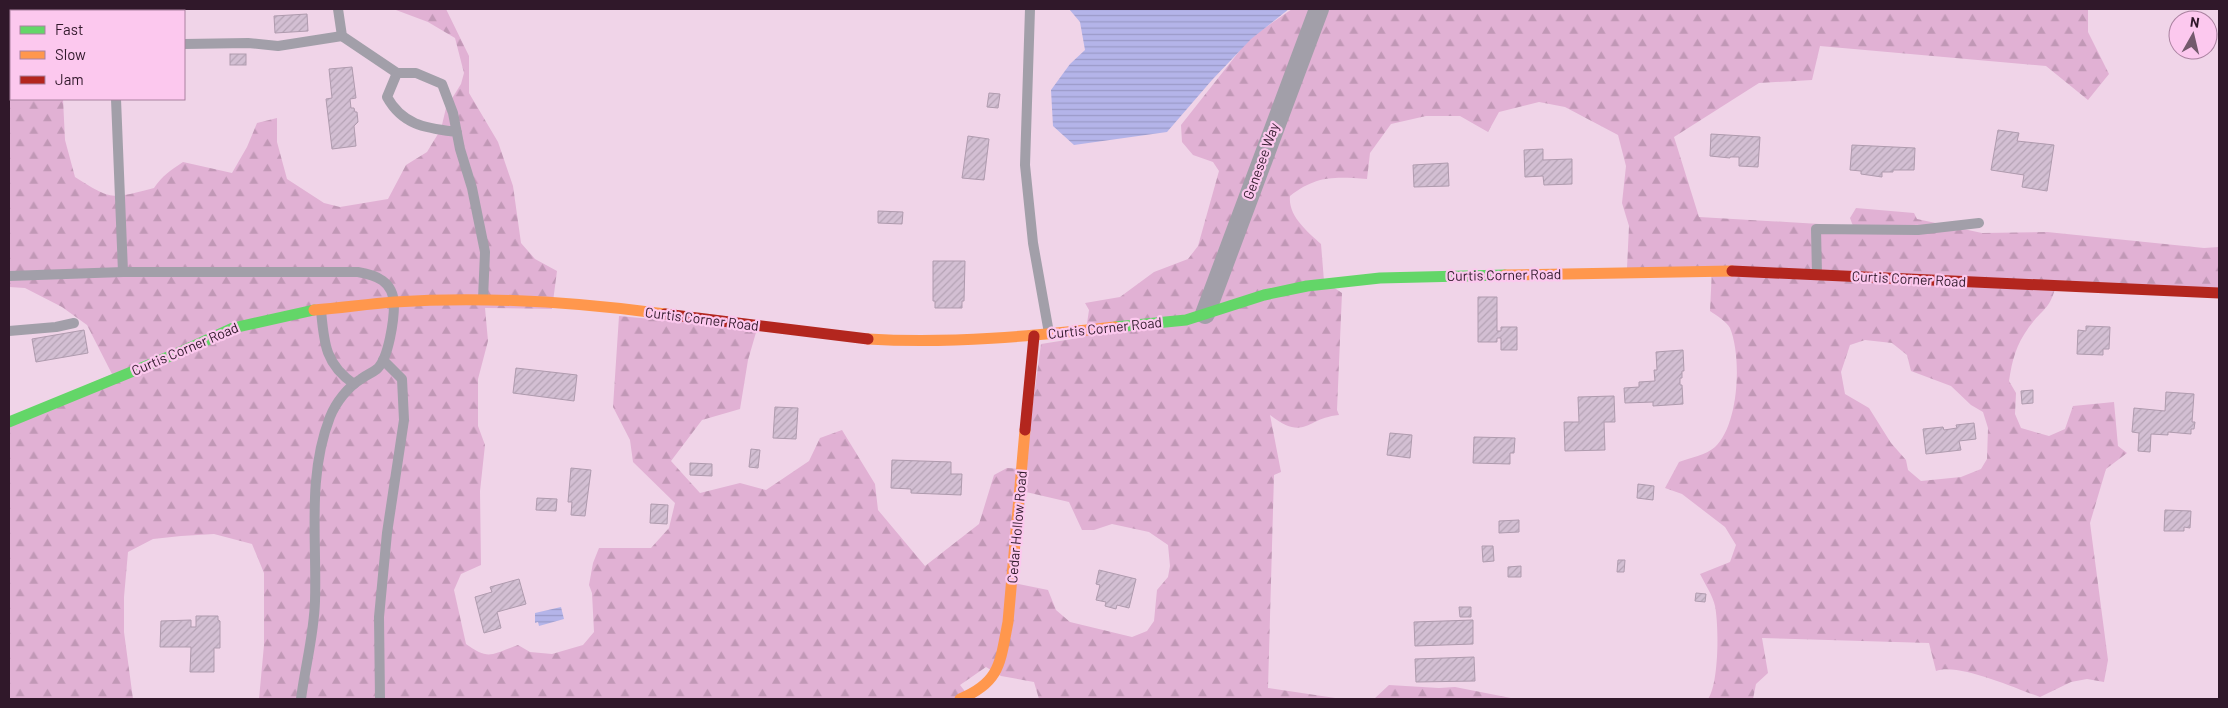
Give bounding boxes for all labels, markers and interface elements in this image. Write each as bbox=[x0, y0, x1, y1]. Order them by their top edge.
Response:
legend bbox=[10, 10, 185, 100]
north arrow bbox=[2168, 10, 2218, 60]
text: N bbox=[2189, 13, 2201, 31]
text: Fast bbox=[55, 20, 83, 38]
text: Slow bbox=[55, 45, 86, 63]
text: Jam bbox=[55, 70, 84, 88]
street label: Genesee Way bbox=[1239, 120, 1282, 202]
street label: Curtis Corner Road bbox=[1447, 265, 1561, 284]
street label: Curtis Corner Road bbox=[1851, 267, 1967, 290]
street label: Curtis Corner Road bbox=[644, 303, 760, 334]
street label: Curtis Corner Road bbox=[1047, 313, 1163, 342]
street label: Curtis Corner Road bbox=[129, 318, 241, 379]
street label: Cedar Hollow Road bbox=[1003, 470, 1030, 584]

